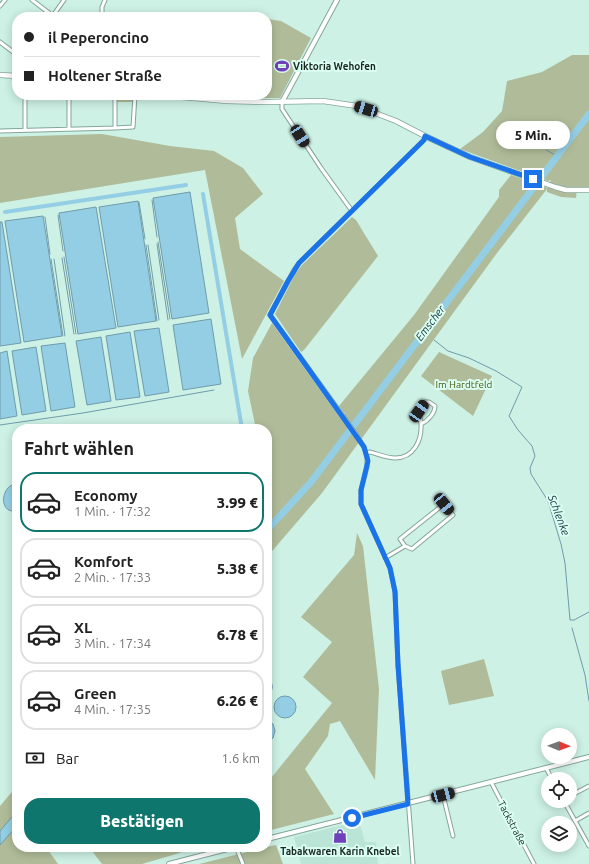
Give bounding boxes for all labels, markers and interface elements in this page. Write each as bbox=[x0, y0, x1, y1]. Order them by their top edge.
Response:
text: il Peperoncino bbox=[48, 29, 149, 46]
sports icon: Viktoria Wehofen bbox=[274, 58, 290, 74]
place label: Viktoria Wehofen bbox=[293, 61, 376, 72]
text: Holtener Straße bbox=[48, 67, 162, 84]
car bbox=[353, 100, 379, 118]
callout: 5 Min. bbox=[496, 121, 570, 149]
car bbox=[288, 123, 312, 149]
text: 5 Min. bbox=[515, 128, 551, 142]
route end bbox=[524, 170, 542, 188]
water label: Emscher bbox=[413, 303, 448, 343]
park label: Im Hardtfeld bbox=[436, 379, 493, 390]
car bbox=[407, 398, 431, 424]
text: Fahrt wählen bbox=[24, 438, 134, 458]
icon: car bbox=[26, 484, 62, 520]
text: Economy bbox=[74, 487, 138, 504]
car bbox=[432, 491, 456, 517]
water label: Schlenke bbox=[545, 492, 572, 537]
text: 3.99 € bbox=[217, 494, 258, 511]
text: 1 Min. · 17:32 bbox=[74, 504, 151, 518]
icon: car bbox=[26, 550, 62, 586]
text: Komfort bbox=[74, 553, 133, 570]
text: 5.38 € bbox=[217, 560, 258, 577]
text: 2 Min. · 17:33 bbox=[74, 570, 151, 584]
icon: car bbox=[26, 616, 62, 652]
text: XL bbox=[74, 619, 92, 636]
text: 6.78 € bbox=[217, 626, 258, 643]
text: 3 Min. · 17:34 bbox=[74, 636, 151, 650]
icon: car bbox=[26, 682, 62, 718]
text: Green bbox=[74, 685, 116, 702]
text: 6.26 € bbox=[217, 692, 258, 709]
text: 4 Min. · 17:35 bbox=[74, 702, 151, 716]
north arrow bbox=[541, 728, 577, 764]
map controls bbox=[541, 728, 577, 852]
icon: cash bbox=[24, 747, 46, 769]
text: Bar bbox=[56, 750, 79, 767]
text: 1.6 km bbox=[221, 751, 260, 765]
button: locate bbox=[541, 772, 577, 808]
car bbox=[430, 786, 456, 804]
button: Bestätigen bbox=[24, 798, 260, 844]
street label: Tackstraße bbox=[496, 799, 528, 847]
route start bbox=[343, 809, 361, 827]
button: layers bbox=[541, 816, 577, 852]
shop icon: Tabakwaren Karin Knebel bbox=[332, 828, 348, 844]
place label: Tabakwaren Karin Knebel bbox=[280, 846, 400, 857]

